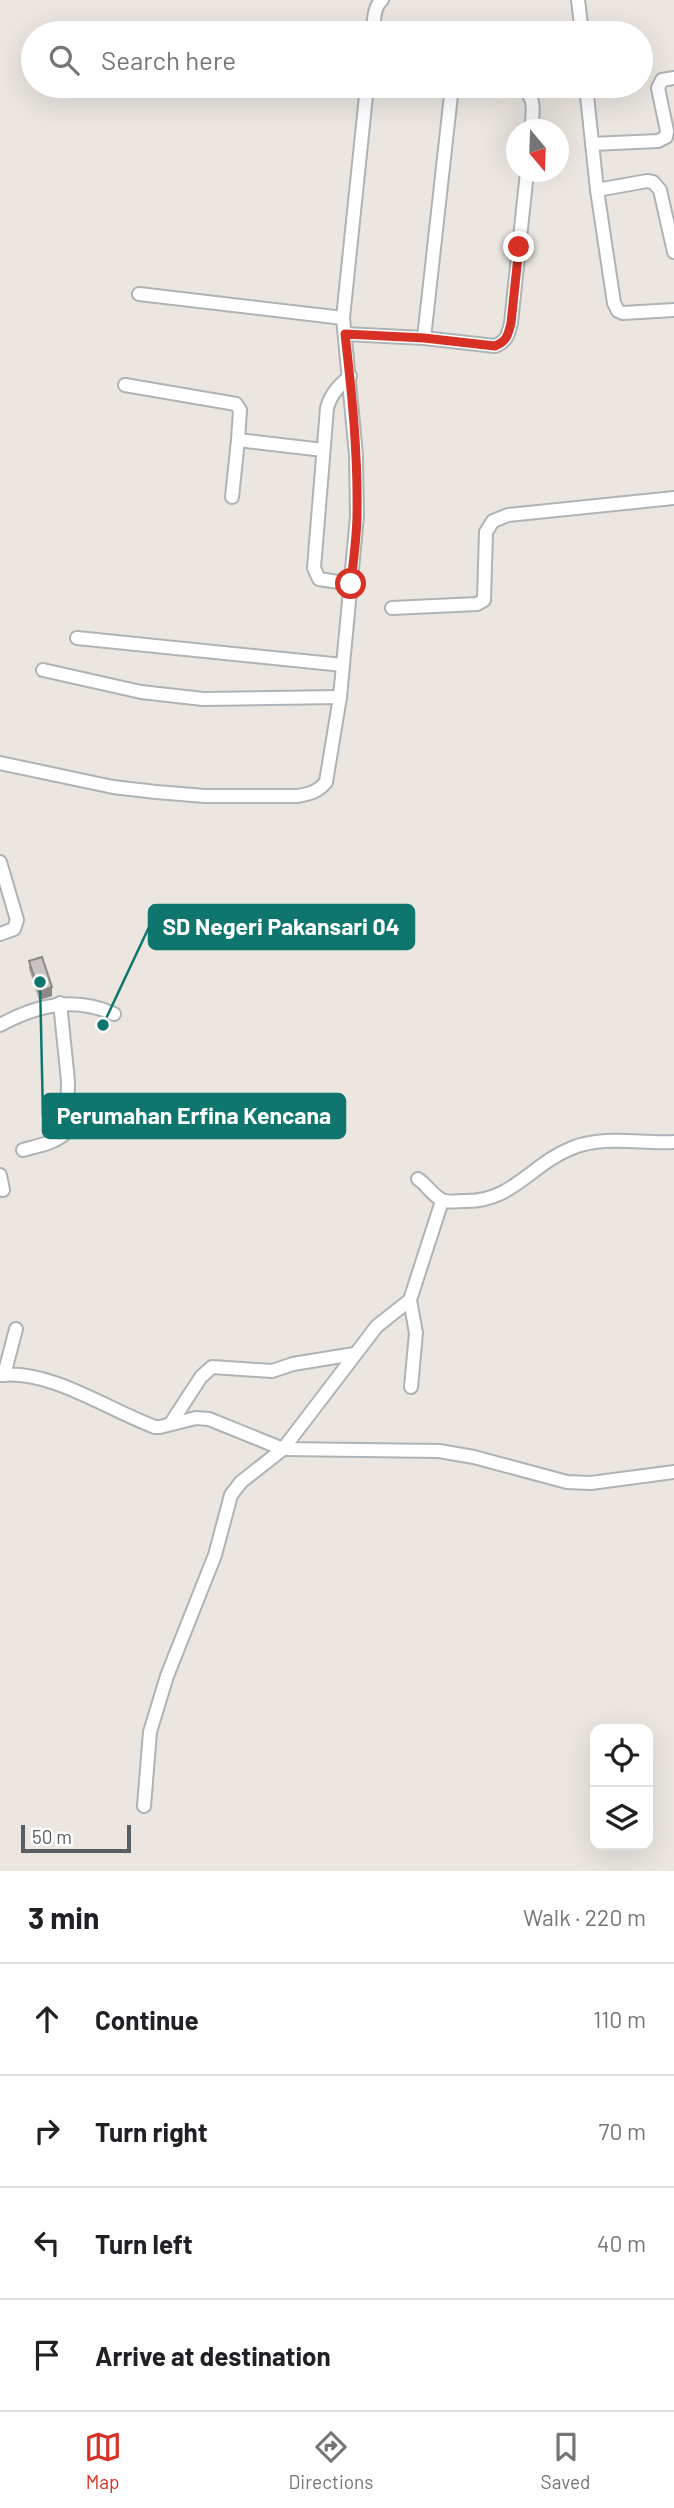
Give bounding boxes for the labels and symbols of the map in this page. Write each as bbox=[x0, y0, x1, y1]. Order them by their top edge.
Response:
north arrow bbox=[506, 119, 569, 182]
route end bbox=[503, 231, 534, 262]
route start bbox=[335, 568, 366, 599]
callout: SD Negeri Pakansari 04 bbox=[149, 905, 414, 949]
text: SD Negeri Pakansari 04 bbox=[162, 912, 400, 940]
callout: Perumahan Erfina Kencana bbox=[43, 1094, 345, 1138]
text: Perumahan Erfina Kencana bbox=[57, 1101, 331, 1129]
scale bar bbox=[21, 1822, 131, 1854]

